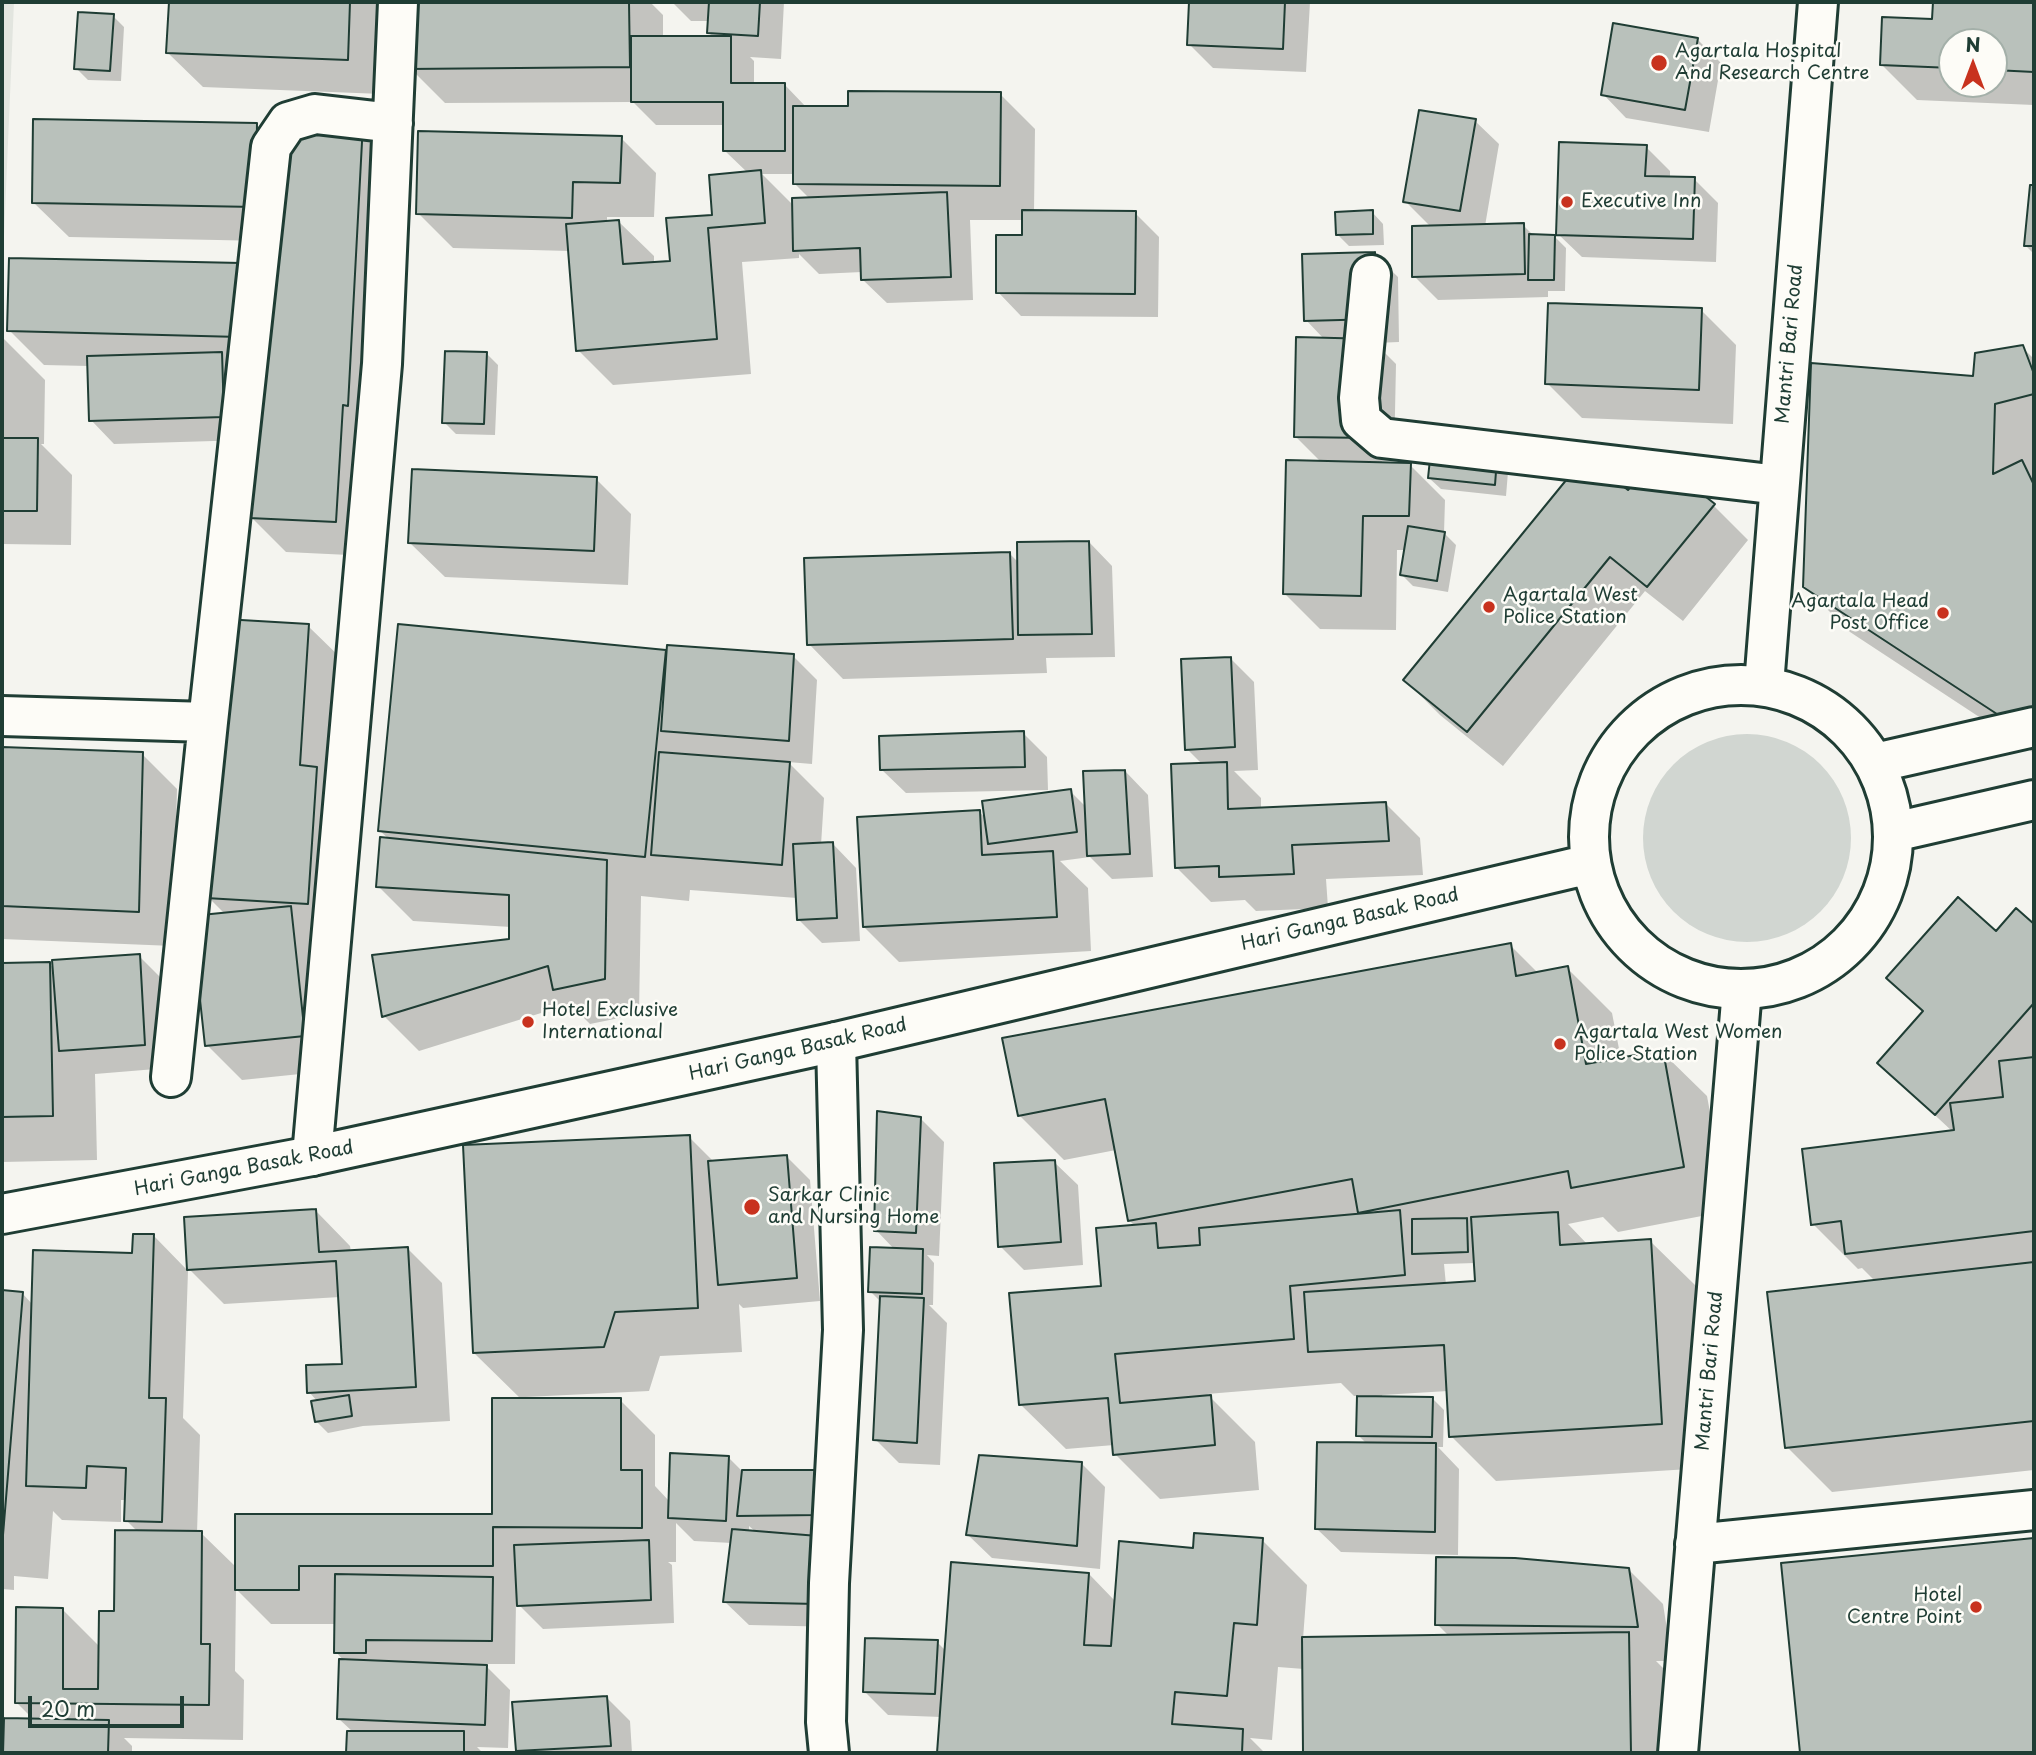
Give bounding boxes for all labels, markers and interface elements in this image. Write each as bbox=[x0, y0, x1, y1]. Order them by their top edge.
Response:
north arrow bbox=[1938, 28, 2008, 98]
text: N bbox=[1965, 30, 1981, 58]
place label: Agartala Hospital And Research Centre bbox=[1675, 41, 1869, 85]
marker: Agartala Hospital And Research Centre bbox=[1649, 53, 1669, 73]
place label: Executive Inn bbox=[1581, 191, 1701, 213]
marker: Executive Inn bbox=[1559, 194, 1575, 210]
street label: Mantri Bari Road bbox=[1772, 263, 1808, 425]
place label: Agartala West Police Station bbox=[1503, 585, 1638, 629]
place label: Agartala Head Post Office bbox=[1791, 591, 1929, 635]
marker: Agartala West Police Station bbox=[1481, 599, 1497, 615]
marker: Agartala Head Post Office bbox=[1935, 605, 1951, 621]
street label: Hari Ganga Basak Road bbox=[1239, 884, 1461, 956]
place label: Hotel Exclusive International bbox=[542, 1000, 678, 1044]
marker: Hotel Exclusive International bbox=[520, 1014, 536, 1030]
street label: Hari Ganga Basak Road bbox=[687, 1014, 909, 1086]
place label: Agartala West Women Police Station bbox=[1574, 1022, 1783, 1066]
marker: Agartala West Women Police Station bbox=[1552, 1036, 1568, 1052]
street label: Hari Ganga Basak Road bbox=[132, 1137, 356, 1201]
place label: Sarkar Clinic and Nursing Home bbox=[768, 1185, 939, 1229]
marker: Sarkar Clinic and Nursing Home bbox=[742, 1197, 762, 1217]
street label: Mantri Bari Road bbox=[1692, 1290, 1728, 1452]
place label: Hotel Centre Point bbox=[1847, 1585, 1962, 1629]
marker: Hotel Centre Point bbox=[1968, 1599, 1984, 1615]
scale bar bbox=[32, 1682, 187, 1726]
text: 20 m bbox=[41, 1692, 95, 1724]

